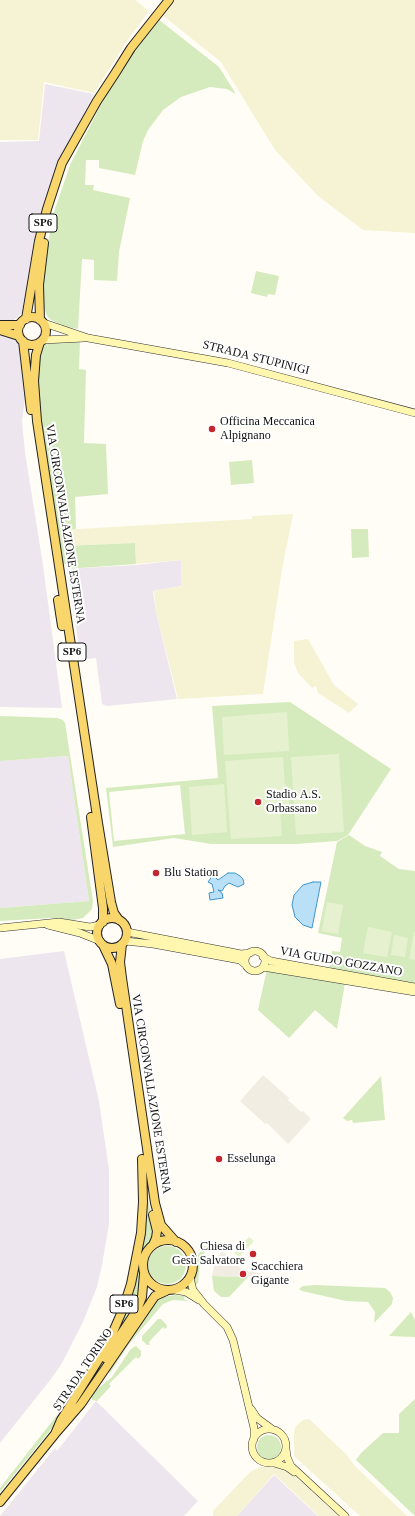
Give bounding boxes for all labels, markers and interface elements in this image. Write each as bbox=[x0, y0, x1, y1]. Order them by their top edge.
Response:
road number: SP6 bbox=[29, 214, 57, 232]
street label: STRADA STUPINIGI bbox=[201, 338, 311, 378]
place label: Officina Meccanica Alpignano bbox=[220, 415, 315, 443]
street label: VIA CIRCONVALLAZIONE ESTERNA bbox=[42, 423, 88, 625]
marker: Officina Meccanica Alpignano bbox=[207, 424, 217, 434]
road number: SP6 bbox=[58, 643, 86, 661]
place label: Stadio A.S. Orbassano bbox=[266, 788, 321, 816]
marker: Stadio A.S. Orbassano bbox=[253, 797, 263, 807]
place label: Blu Station bbox=[164, 866, 218, 880]
marker: Blu Station bbox=[151, 868, 161, 878]
street label: VIA GUIDO GOZZANO bbox=[279, 944, 403, 980]
street label: VIA CIRCONVALLAZIONE ESTERNA bbox=[128, 993, 174, 1195]
place label: Esselunga bbox=[227, 1152, 276, 1166]
marker: Esselunga bbox=[214, 1154, 224, 1164]
place label: Chiesa di Gesù Salvatore bbox=[172, 1240, 245, 1268]
marker: Chiesa di Gesù Salvatore bbox=[248, 1249, 258, 1259]
place label: Scacchiera Gigante bbox=[251, 1260, 303, 1288]
marker: Scacchiera Gigante bbox=[238, 1269, 248, 1279]
road number: SP6 bbox=[110, 1295, 138, 1313]
street label: STRADA TORINO bbox=[50, 1326, 116, 1414]

